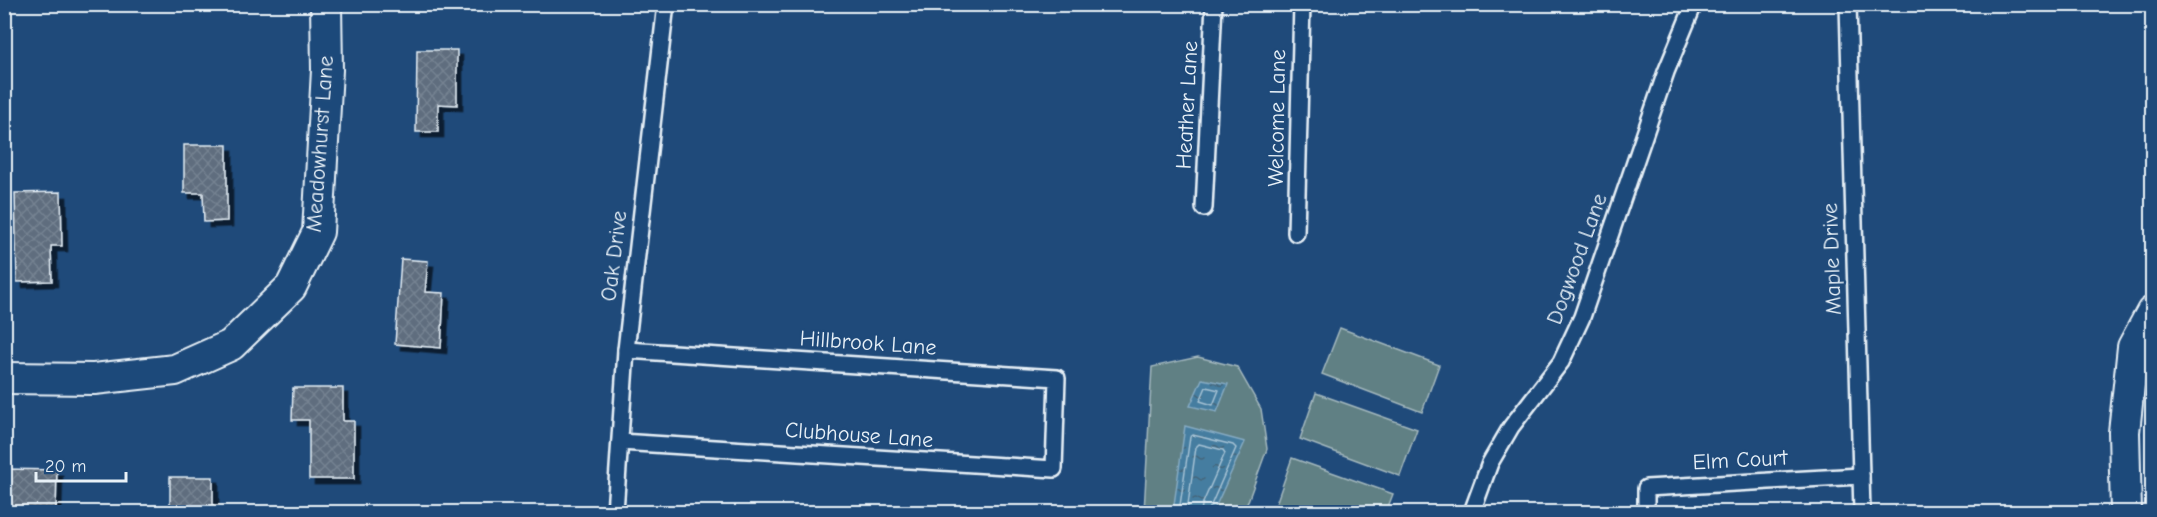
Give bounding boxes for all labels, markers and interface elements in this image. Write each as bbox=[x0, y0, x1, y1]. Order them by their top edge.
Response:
street label: Heather Lane bbox=[1171, 40, 1203, 170]
street label: Welcome Lane bbox=[1263, 49, 1291, 187]
street label: Meadowhurst Lane bbox=[301, 55, 339, 233]
street label: Dogwood Lane bbox=[1541, 190, 1613, 328]
street label: Maple Drive bbox=[1817, 203, 1847, 315]
street label: Oak Drive bbox=[596, 209, 632, 303]
street label: Hillbrook Lane bbox=[799, 325, 937, 361]
street label: Clubhouse Lane bbox=[784, 417, 934, 453]
street label: Elm Court bbox=[1692, 444, 1789, 475]
scale bar bbox=[36, 445, 126, 483]
text: 20 m bbox=[45, 456, 86, 477]

